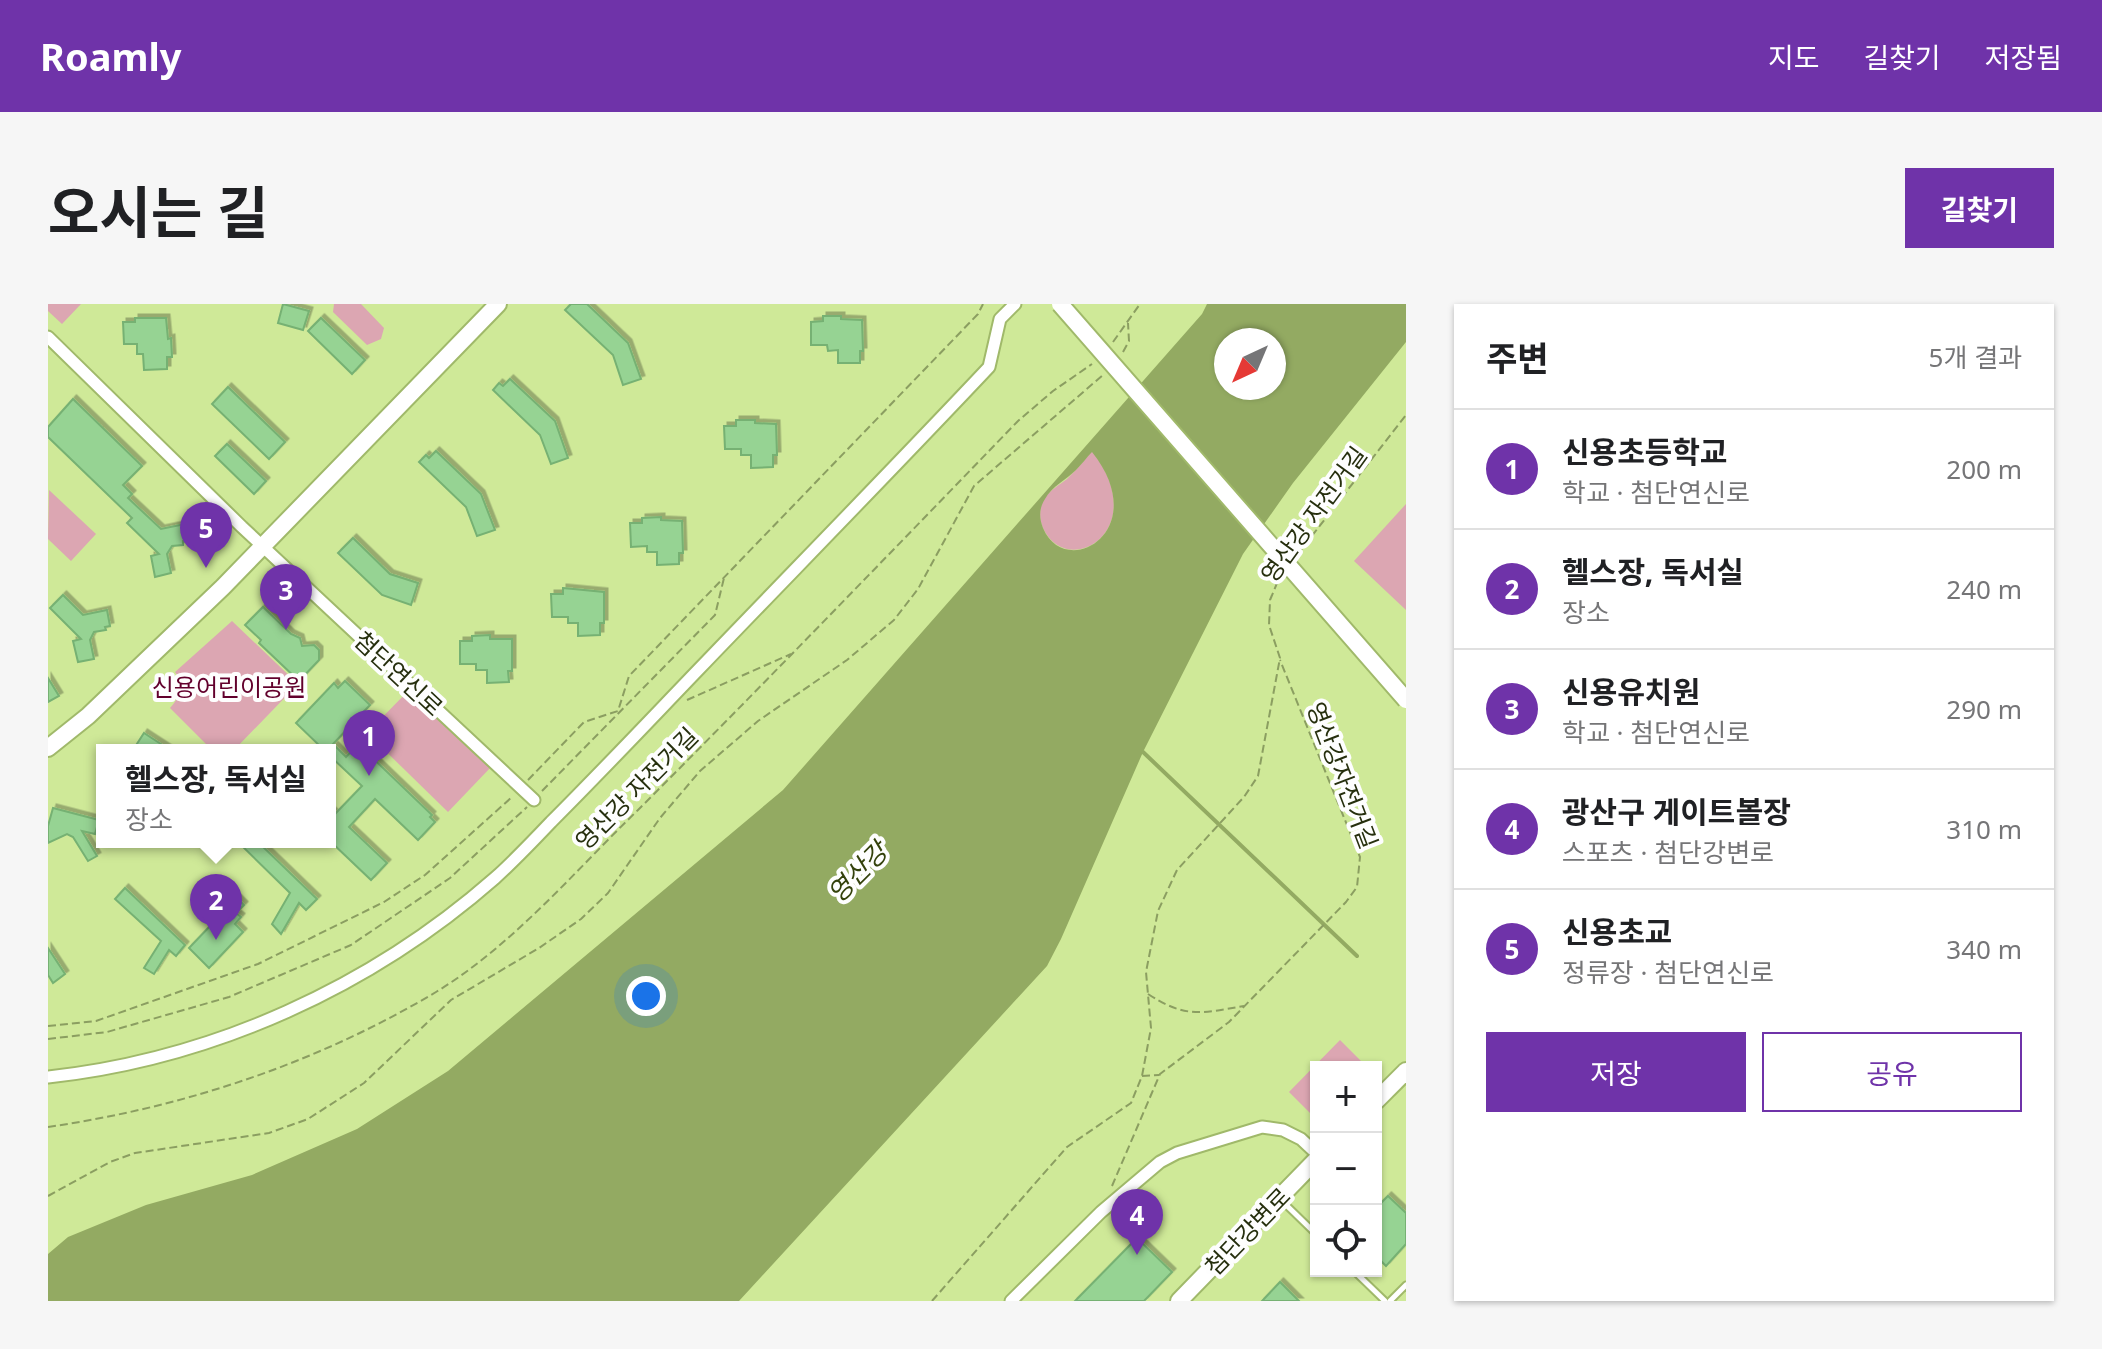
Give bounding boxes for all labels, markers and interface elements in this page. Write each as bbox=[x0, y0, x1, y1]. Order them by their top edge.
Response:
text: Roamly bbox=[40, 30, 182, 82]
text: 지도 bbox=[1768, 38, 1819, 76]
text: 길찾기 bbox=[1863, 38, 1941, 76]
text: 저장됨 bbox=[1985, 38, 2062, 76]
button: 길찾기 bbox=[1905, 168, 2054, 248]
text: 오시는 길 bbox=[48, 173, 269, 249]
north arrow bbox=[1214, 328, 1286, 400]
text: 주변 bbox=[1486, 335, 1549, 381]
text: 5개 결과 bbox=[1929, 339, 2022, 375]
text: 신용초등학교 bbox=[1562, 431, 1728, 472]
street label: 영산강 자전거길 bbox=[1252, 439, 1374, 589]
text: 1 bbox=[1505, 451, 1519, 487]
text: 200 m bbox=[1946, 451, 2022, 487]
text: 학교 · 첨단연신로 bbox=[1562, 474, 1750, 510]
pin: 5 bbox=[180, 502, 232, 568]
text: 헬스장, 독서실 bbox=[1562, 551, 1744, 592]
pin: 3 bbox=[260, 564, 312, 630]
text: 2 bbox=[1505, 571, 1519, 607]
text: 240 m bbox=[1946, 571, 2022, 607]
text: 장소 bbox=[1562, 594, 1610, 630]
street label: 첨단연신로 bbox=[347, 623, 451, 723]
park label: 신용어린이공원 bbox=[152, 670, 306, 703]
text: 신용유치원 bbox=[1562, 671, 1700, 712]
text: 3 bbox=[1505, 691, 1519, 727]
text: 290 m bbox=[1946, 691, 2022, 727]
street label: 영산강자전거길 bbox=[1300, 697, 1386, 853]
pin: 1 bbox=[343, 710, 395, 776]
text: 학교 · 첨단연신로 bbox=[1562, 714, 1750, 750]
street label: 영산강 자전거길 bbox=[567, 719, 705, 857]
popup bbox=[96, 744, 336, 848]
text: 헬스장, 독서실 bbox=[125, 758, 307, 799]
text: 광산구 게이트볼장 bbox=[1562, 791, 1791, 832]
text: 장소 bbox=[125, 801, 173, 837]
text: 4 bbox=[1505, 811, 1519, 847]
text: 310 m bbox=[1946, 811, 2022, 847]
water label: 영산강 bbox=[819, 832, 897, 910]
text: 스포츠 · 첨단강변로 bbox=[1562, 834, 1774, 870]
pin: 2 bbox=[190, 874, 242, 940]
text: 신용초교 bbox=[1562, 911, 1672, 952]
text: 5 bbox=[1505, 931, 1519, 967]
text: 340 m bbox=[1946, 931, 2022, 967]
text: 정류장 · 첨단연신로 bbox=[1562, 954, 1774, 990]
your location bbox=[626, 976, 666, 1016]
button: 저장 bbox=[1486, 1032, 1746, 1112]
button: 공유 bbox=[1762, 1032, 2022, 1112]
map controls bbox=[1310, 1061, 1382, 1277]
button: + bbox=[1310, 1061, 1382, 1133]
button: − bbox=[1310, 1133, 1382, 1205]
street label: 첨단강변로 bbox=[1197, 1180, 1297, 1282]
pin: 4 bbox=[1111, 1189, 1163, 1255]
button: locate bbox=[1310, 1205, 1382, 1277]

